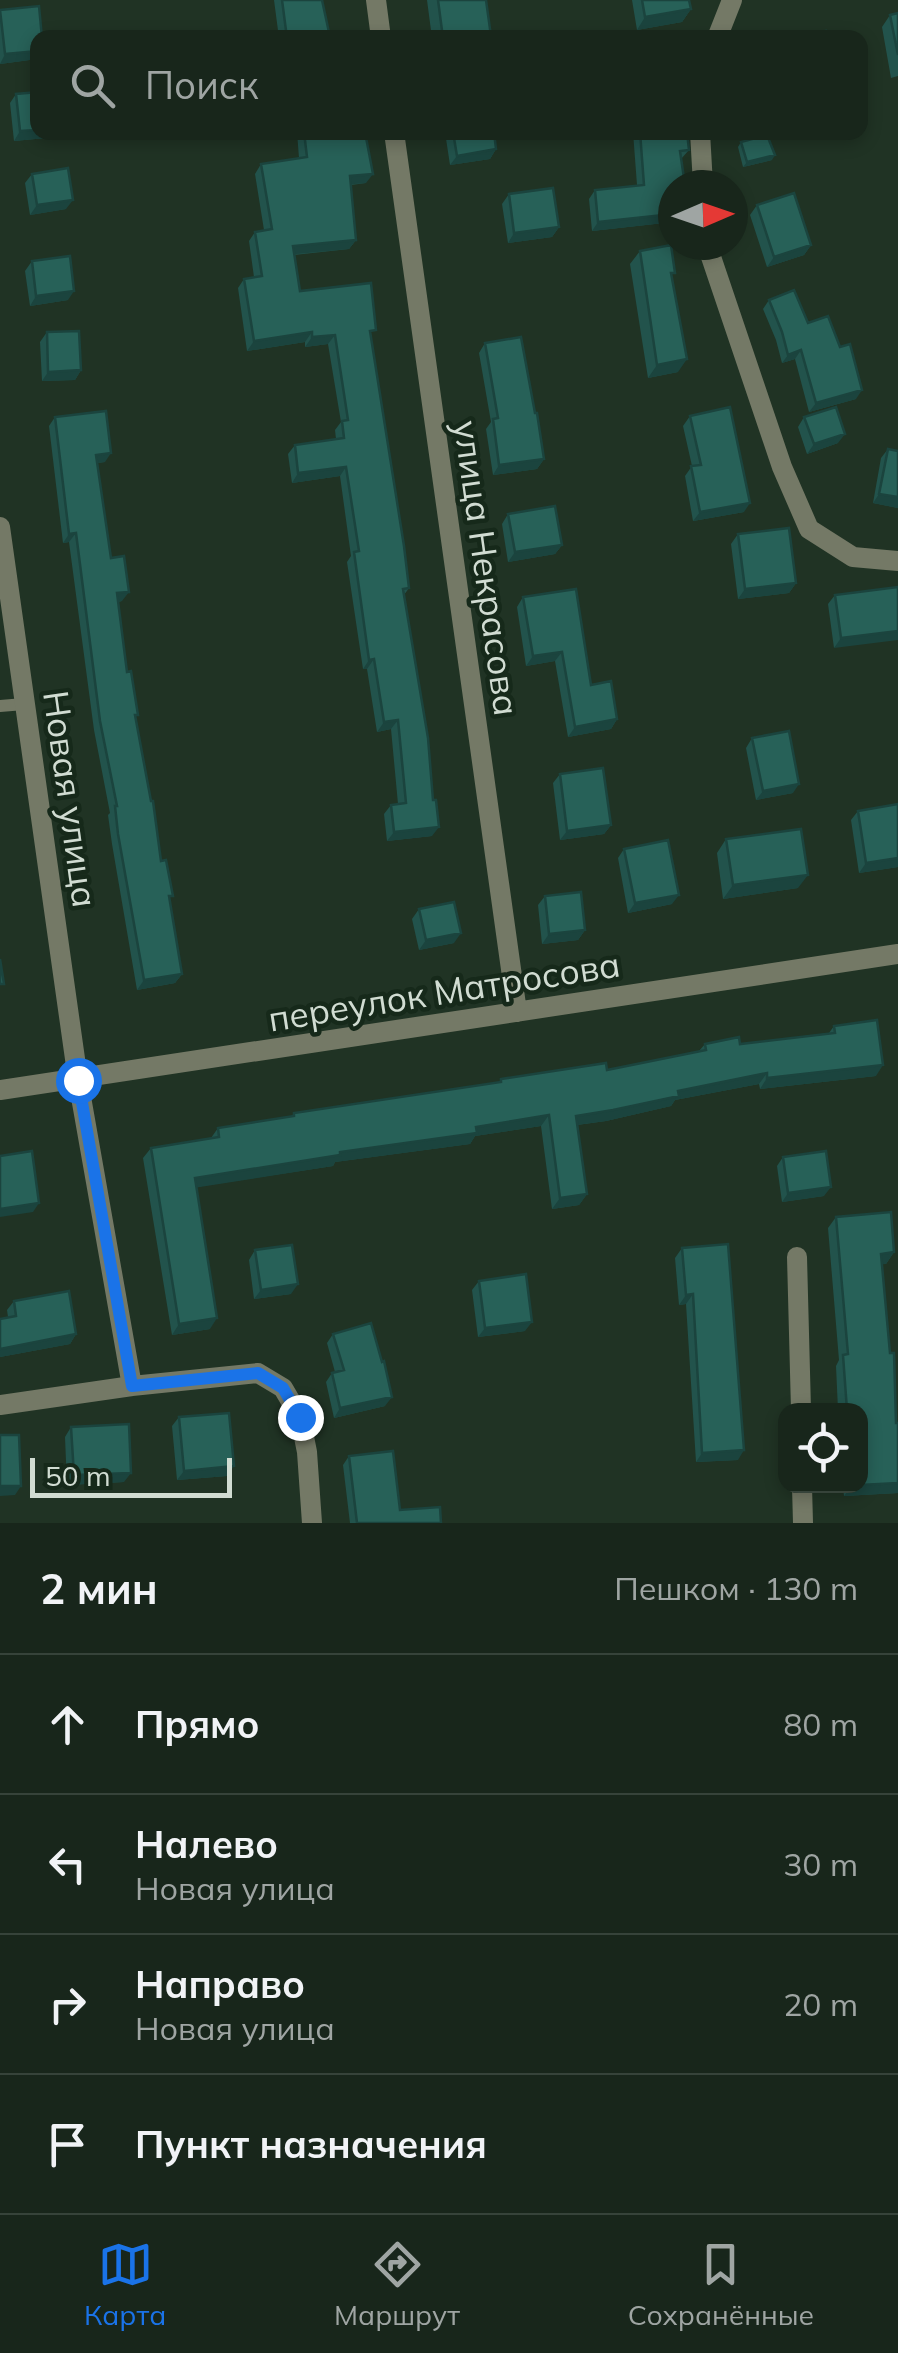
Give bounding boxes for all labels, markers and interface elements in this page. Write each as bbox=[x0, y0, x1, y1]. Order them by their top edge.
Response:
search box bbox=[30, 30, 868, 140]
icon: search bbox=[65, 58, 120, 113]
text: Поиск bbox=[145, 61, 258, 109]
north arrow bbox=[658, 170, 748, 260]
street label: улица Некрасова bbox=[444, 418, 530, 718]
street label: Новая улица bbox=[34, 688, 108, 910]
street label: переулок Матросова bbox=[265, 941, 623, 1041]
route start bbox=[56, 1058, 102, 1104]
route end bbox=[278, 1395, 324, 1441]
map controls bbox=[778, 1403, 868, 1493]
button: locate bbox=[778, 1403, 868, 1493]
scale bar bbox=[30, 1453, 232, 1498]
text: 50 m bbox=[45, 1458, 111, 1493]
text: 2 мин bbox=[40, 1562, 158, 1615]
text: Пешком · 130 m bbox=[614, 1568, 858, 1608]
icon: ahead bbox=[40, 1697, 95, 1752]
text: Прямо bbox=[135, 1700, 260, 1748]
text: 80 m bbox=[783, 1704, 858, 1744]
text: Налево bbox=[135, 1820, 278, 1868]
icon: left bbox=[40, 1837, 95, 1892]
text: 30 m bbox=[783, 1844, 858, 1884]
text: Новая улица bbox=[135, 1868, 335, 1908]
text: Направо bbox=[135, 1960, 305, 2008]
icon: right bbox=[40, 1977, 95, 2032]
text: 20 m bbox=[783, 1984, 858, 2024]
text: Новая улица bbox=[135, 2008, 335, 2048]
icon: arrive bbox=[40, 2117, 95, 2172]
text: Пункт назначения bbox=[135, 2120, 487, 2168]
tab: Карта bbox=[84, 2237, 166, 2332]
tab: Маршрут bbox=[334, 2237, 460, 2332]
tab: Сохранённые bbox=[628, 2237, 814, 2332]

